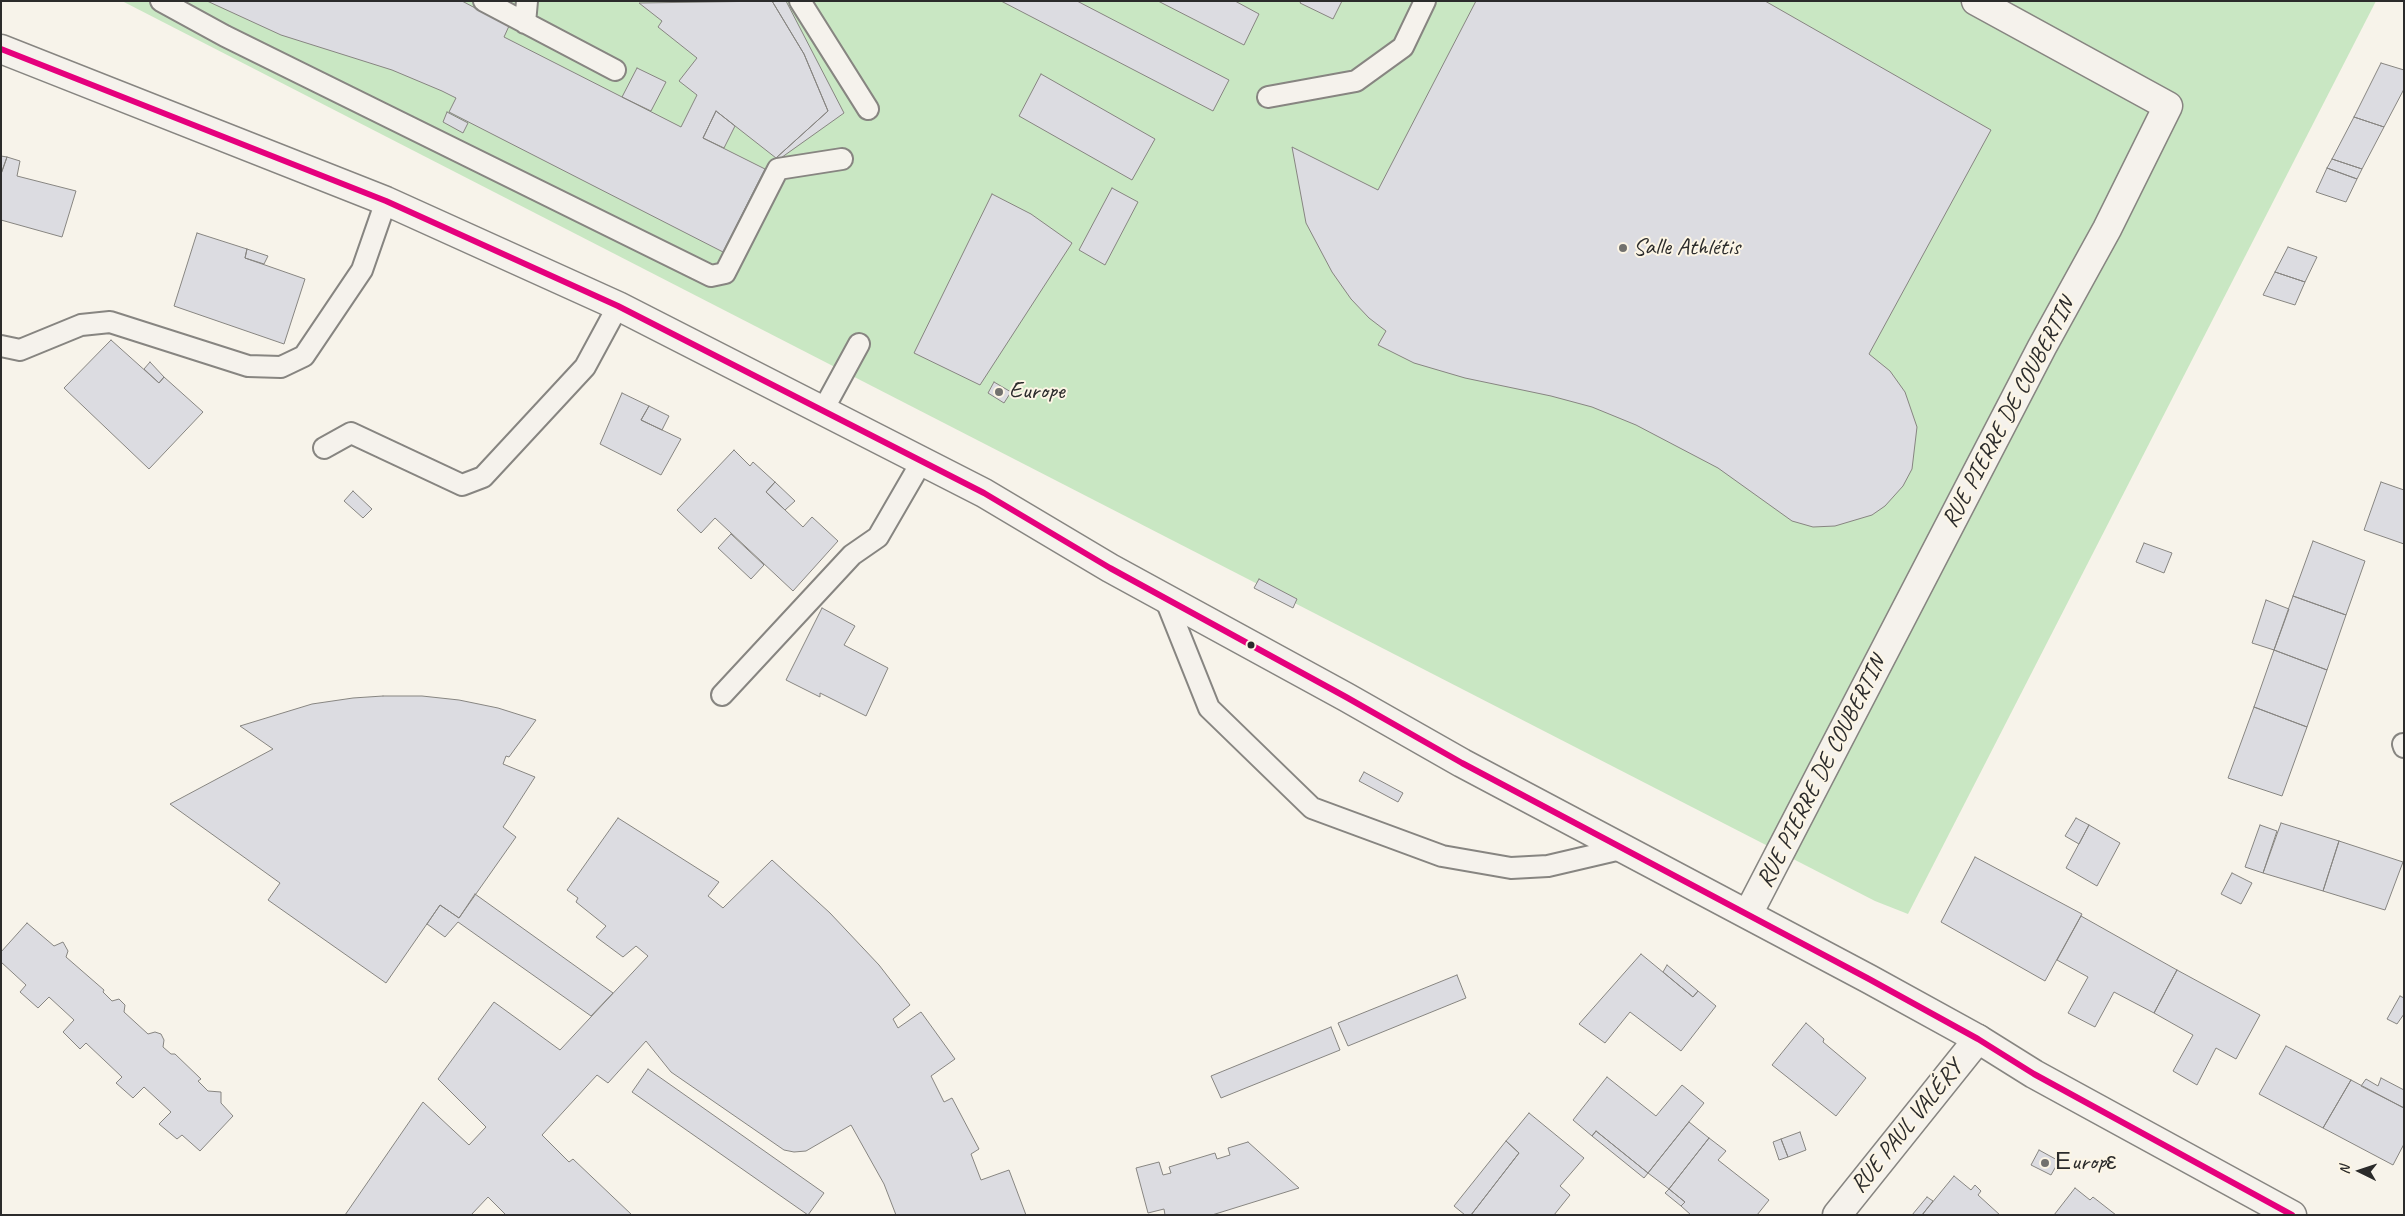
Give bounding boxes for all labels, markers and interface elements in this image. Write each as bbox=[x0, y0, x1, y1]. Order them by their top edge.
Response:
place label: Salle Athlétis bbox=[1633, 234, 1740, 262]
marker: Salle Athlétis bbox=[1617, 242, 1629, 254]
street label: RUE PIERRE DE COUBERTIN bbox=[1936, 293, 2082, 533]
place label: Europe bbox=[1009, 378, 1065, 406]
marker: Europe bbox=[993, 386, 1005, 398]
unlabelled marker bbox=[1246, 640, 1256, 650]
street label: RUE PIERRE DE COUBERTIN bbox=[1751, 652, 1893, 892]
street label: RUE PAUL VALÉRY bbox=[1845, 1055, 1969, 1199]
north arrow bbox=[2335, 1146, 2385, 1196]
place label: Εuropε bbox=[2055, 1149, 2117, 1177]
marker: Εuropε bbox=[2039, 1157, 2051, 1169]
text: N bbox=[2336, 1165, 2353, 1175]

